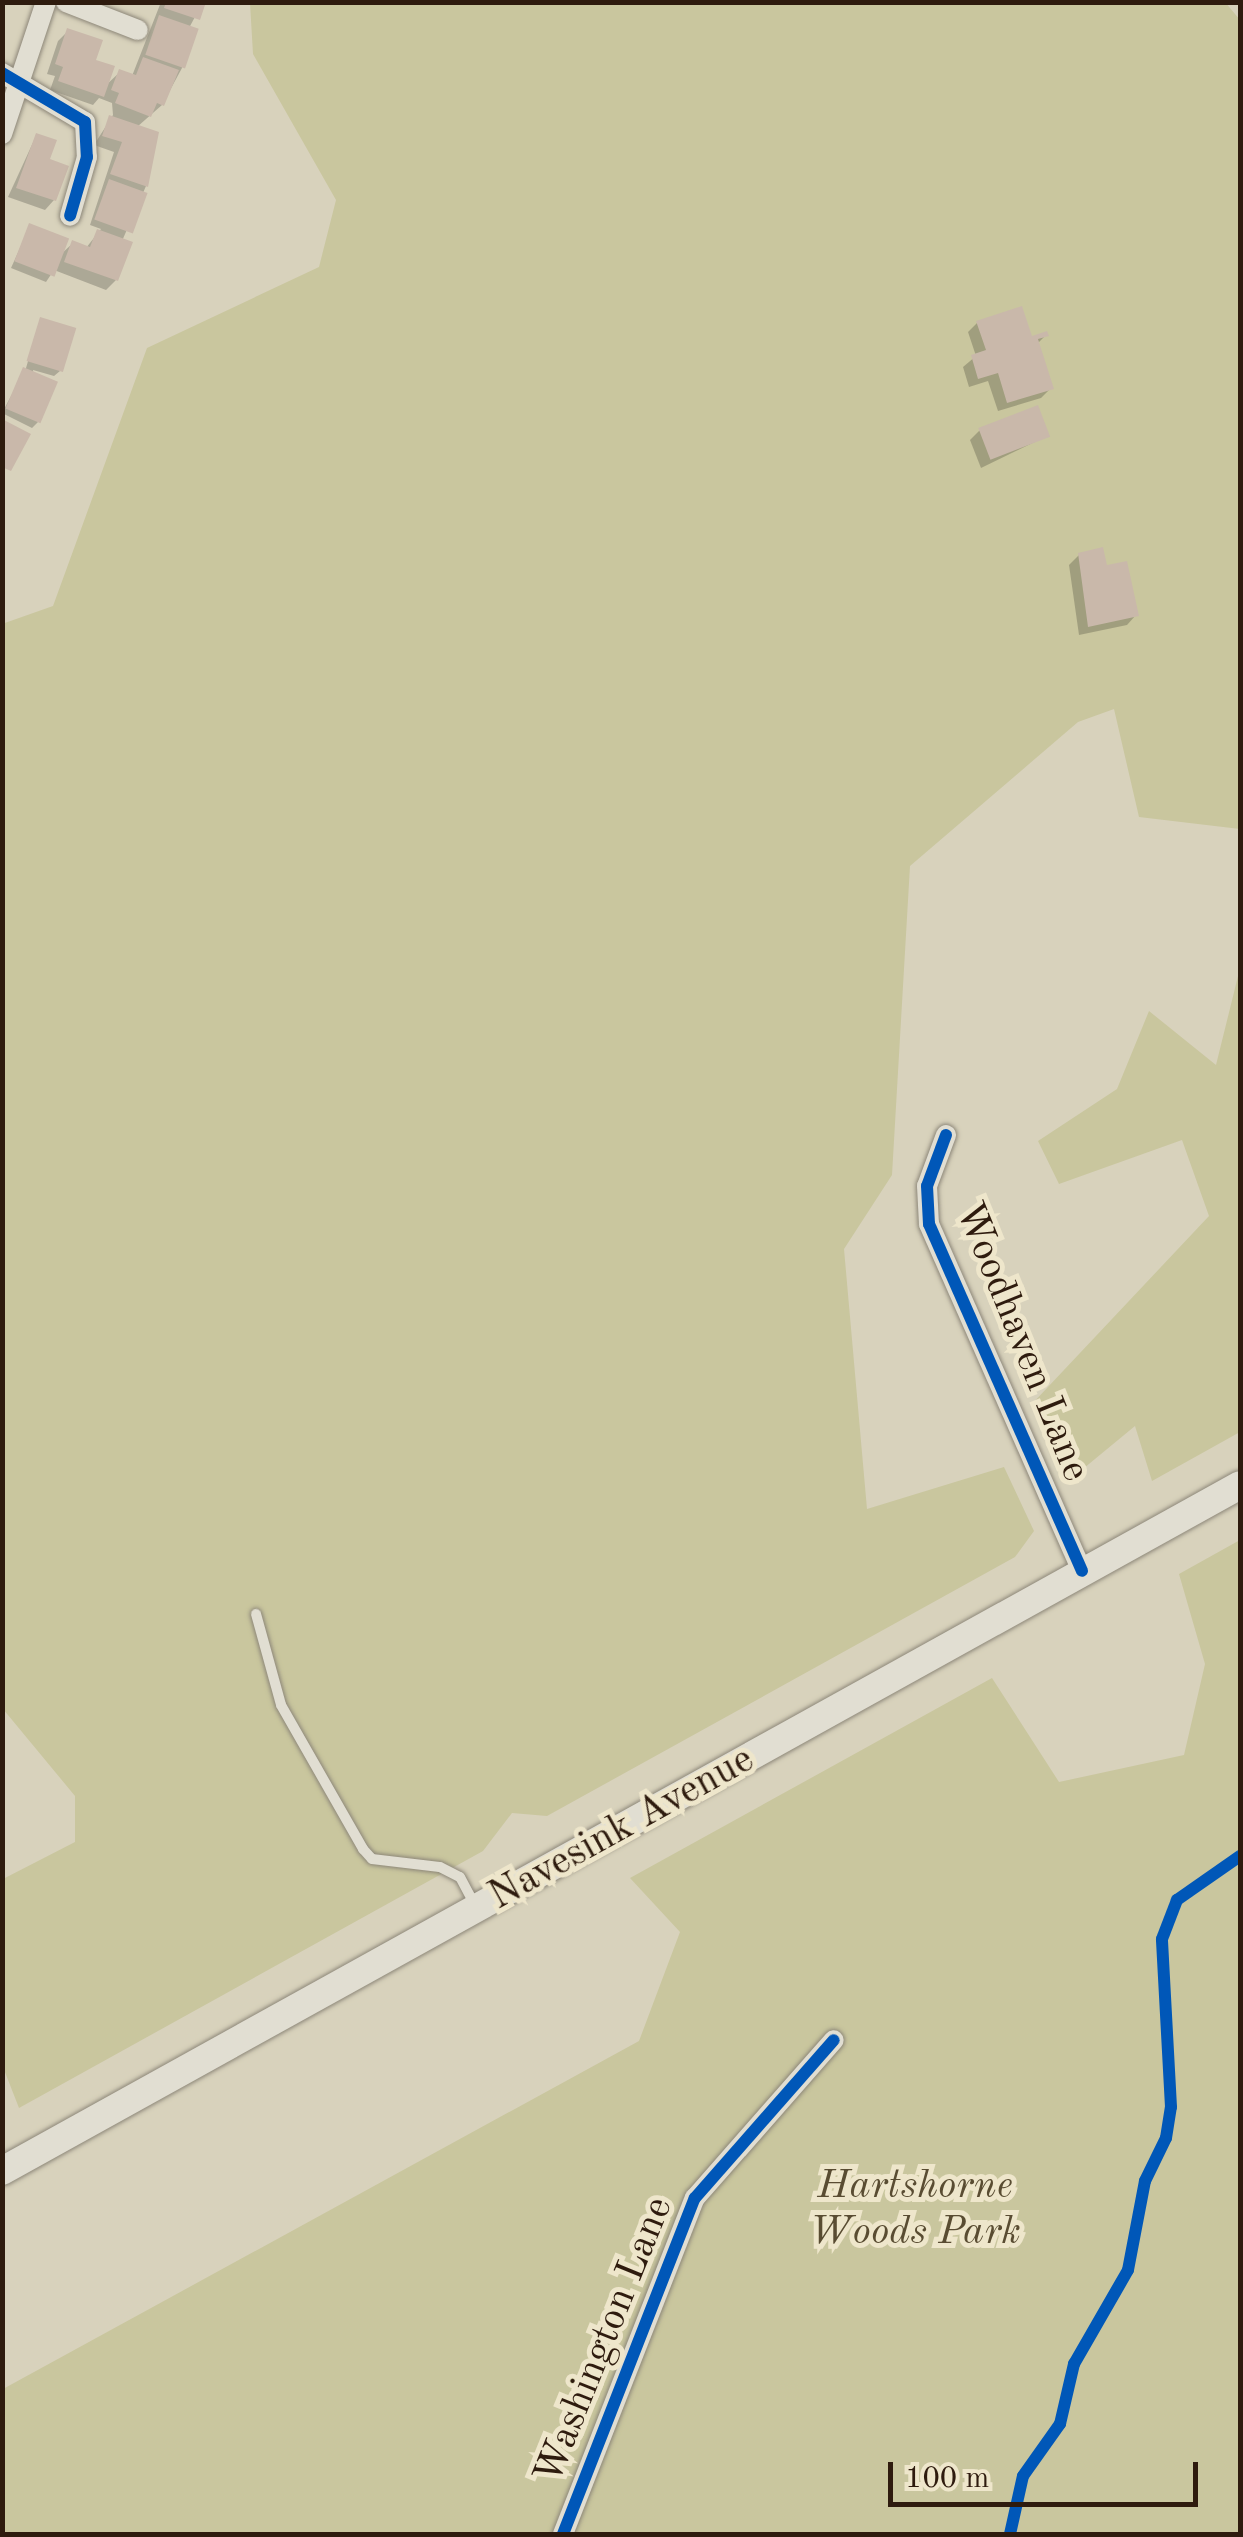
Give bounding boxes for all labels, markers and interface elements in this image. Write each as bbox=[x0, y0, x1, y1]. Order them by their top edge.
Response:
street label: Woodhaven Lane bbox=[943, 1195, 1099, 1489]
street label: Navesink Avenue bbox=[481, 1736, 763, 1922]
park label: Hartshorne Woods Park bbox=[809, 2163, 1021, 2257]
street label: Washington Lane bbox=[526, 2190, 684, 2492]
scale bar bbox=[893, 2442, 1203, 2504]
text: 100 m bbox=[905, 2464, 989, 2494]

